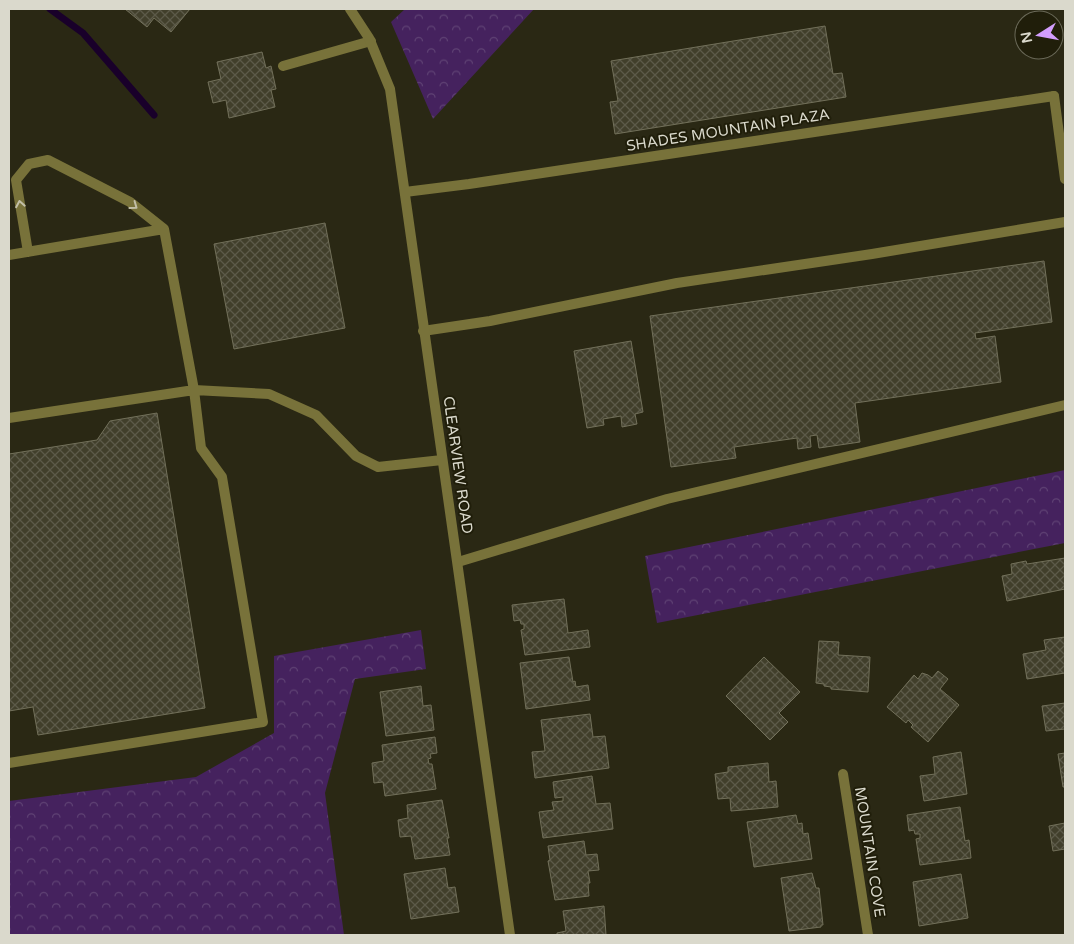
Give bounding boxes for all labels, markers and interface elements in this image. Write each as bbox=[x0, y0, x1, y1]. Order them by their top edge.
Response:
north arrow bbox=[1014, 10, 1064, 60]
text: N bbox=[1017, 30, 1036, 45]
street label: SHADES MOUNTAIN PLAZA bbox=[625, 105, 831, 155]
one-way arrow bbox=[15, 200, 25, 208]
one-way arrow bbox=[128, 200, 138, 209]
street label: CLEARVIEW ROAD bbox=[439, 395, 477, 535]
street label: MOUNTAIN COVE bbox=[851, 786, 889, 918]

